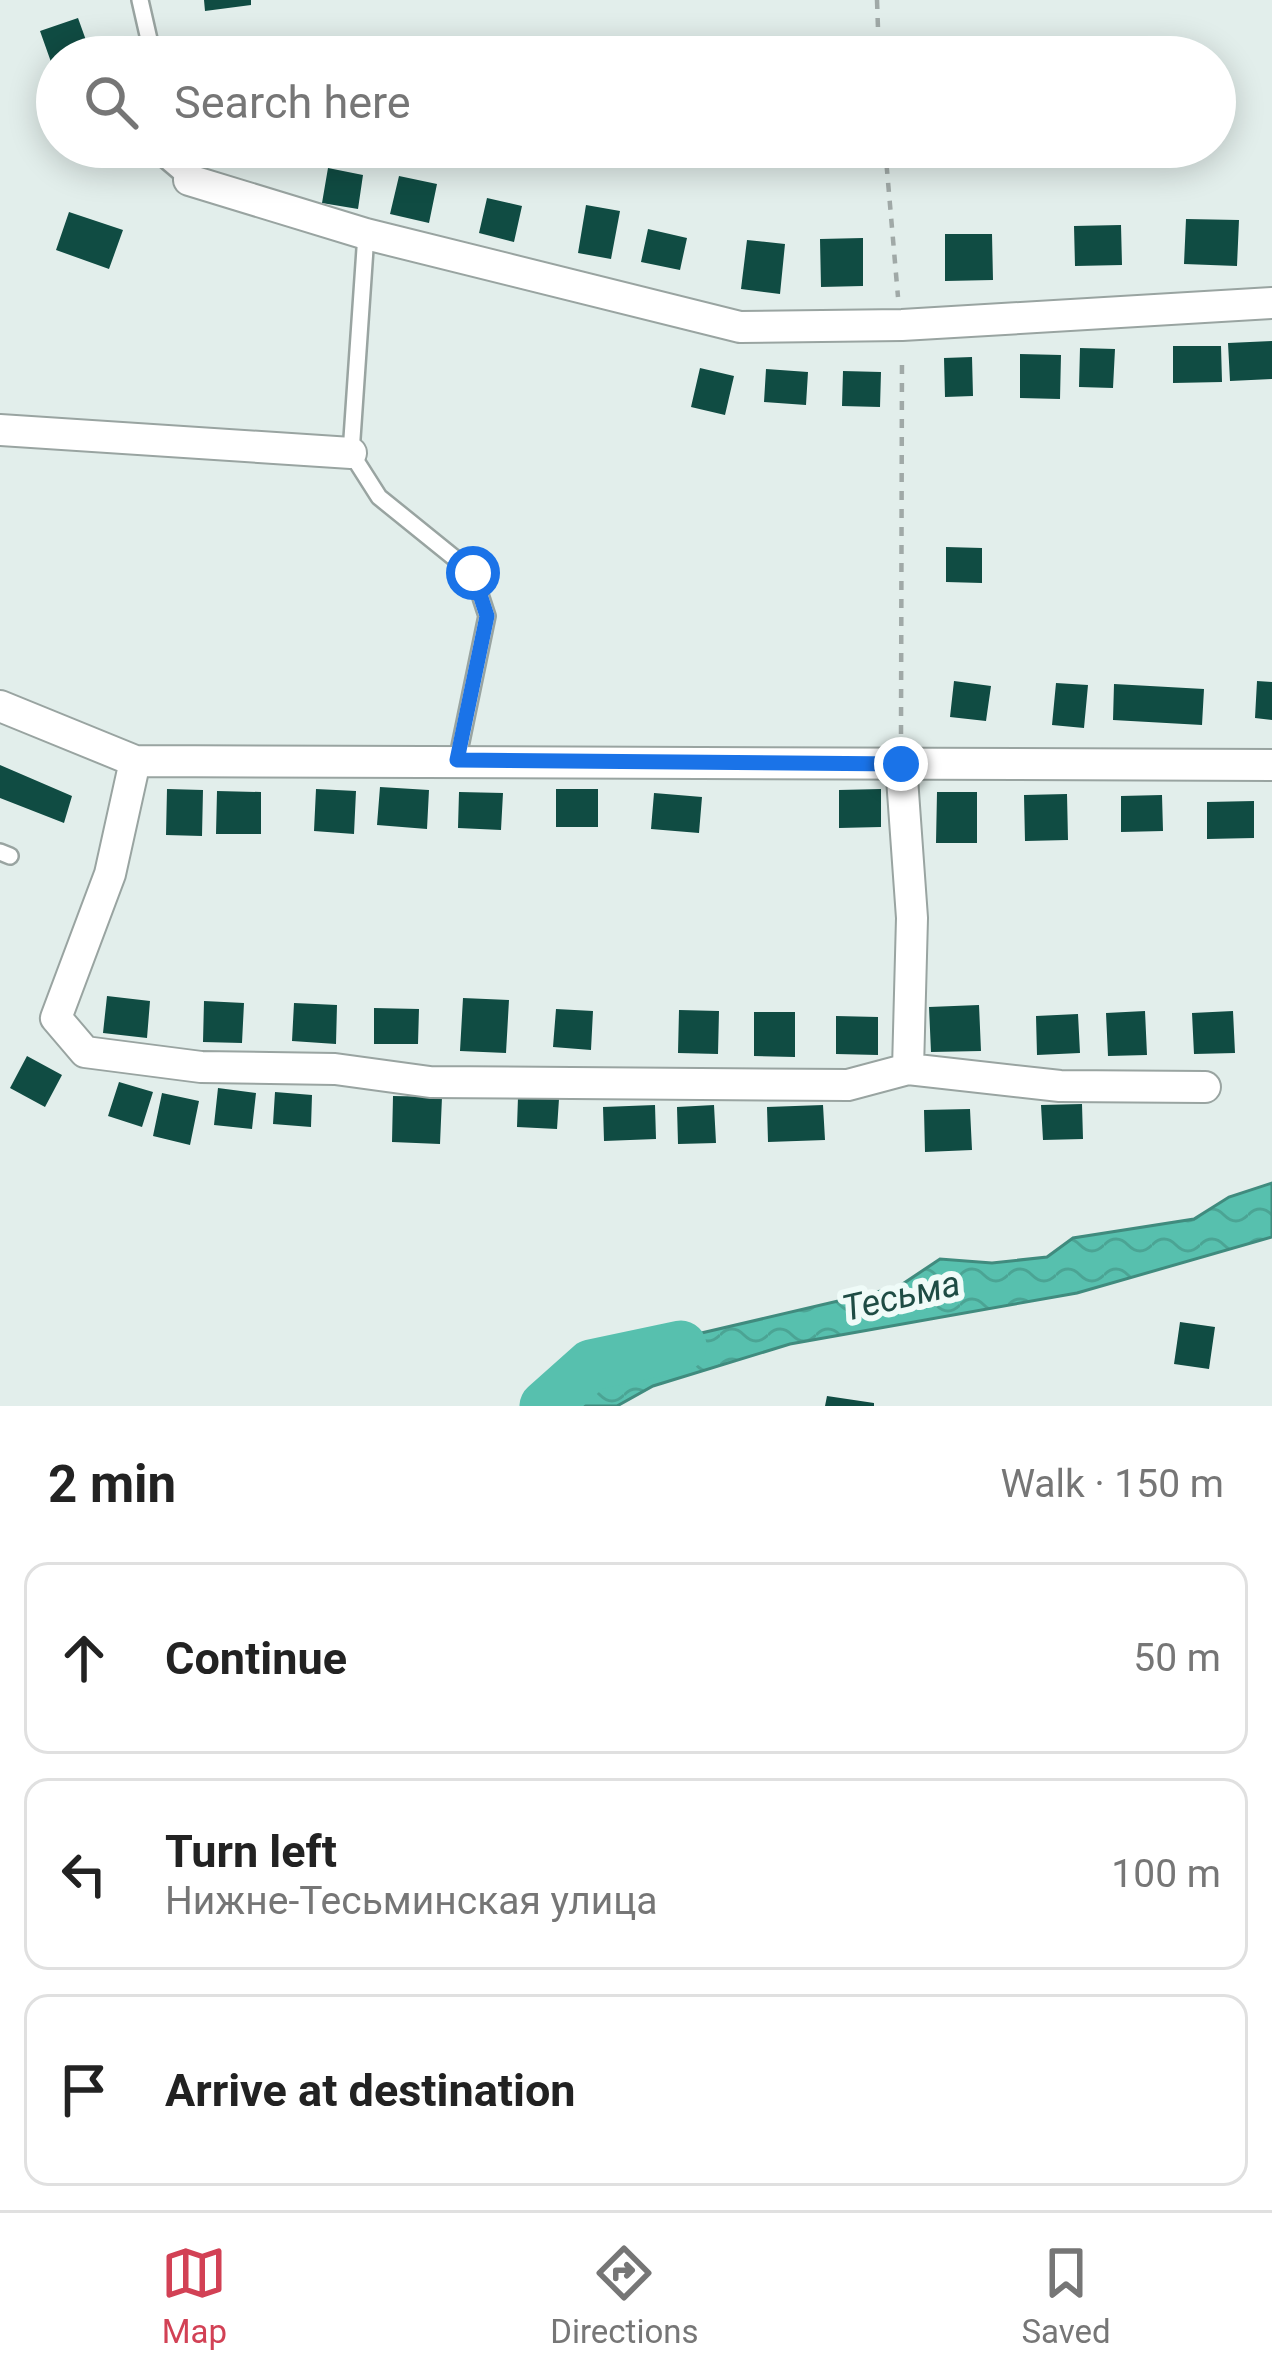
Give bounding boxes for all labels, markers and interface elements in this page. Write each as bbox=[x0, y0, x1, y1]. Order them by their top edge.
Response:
search box bbox=[36, 36, 1236, 168]
icon: search bbox=[78, 69, 144, 135]
text: Search here bbox=[174, 76, 411, 129]
route start bbox=[446, 546, 500, 600]
route end bbox=[874, 737, 928, 791]
water label: Тесьма bbox=[838, 1262, 964, 1330]
text: 2 min bbox=[48, 1455, 176, 1514]
text: Walk · 150 m bbox=[1000, 1461, 1224, 1507]
icon: ahead bbox=[51, 1625, 117, 1691]
text: Continue bbox=[165, 1632, 347, 1685]
text: 50 m bbox=[1133, 1635, 1221, 1681]
text: Turn left bbox=[165, 1825, 337, 1878]
icon: left bbox=[51, 1841, 117, 1907]
text: 100 m bbox=[1111, 1851, 1221, 1897]
text: Нижне-Тесьминская улица bbox=[165, 1878, 658, 1924]
icon: arrive bbox=[51, 2057, 117, 2123]
text: Arrive at destination bbox=[165, 2064, 576, 2117]
tab: Map bbox=[161, 2240, 227, 2351]
tab: Directions bbox=[550, 2240, 699, 2351]
tab: Saved bbox=[1021, 2240, 1111, 2351]

